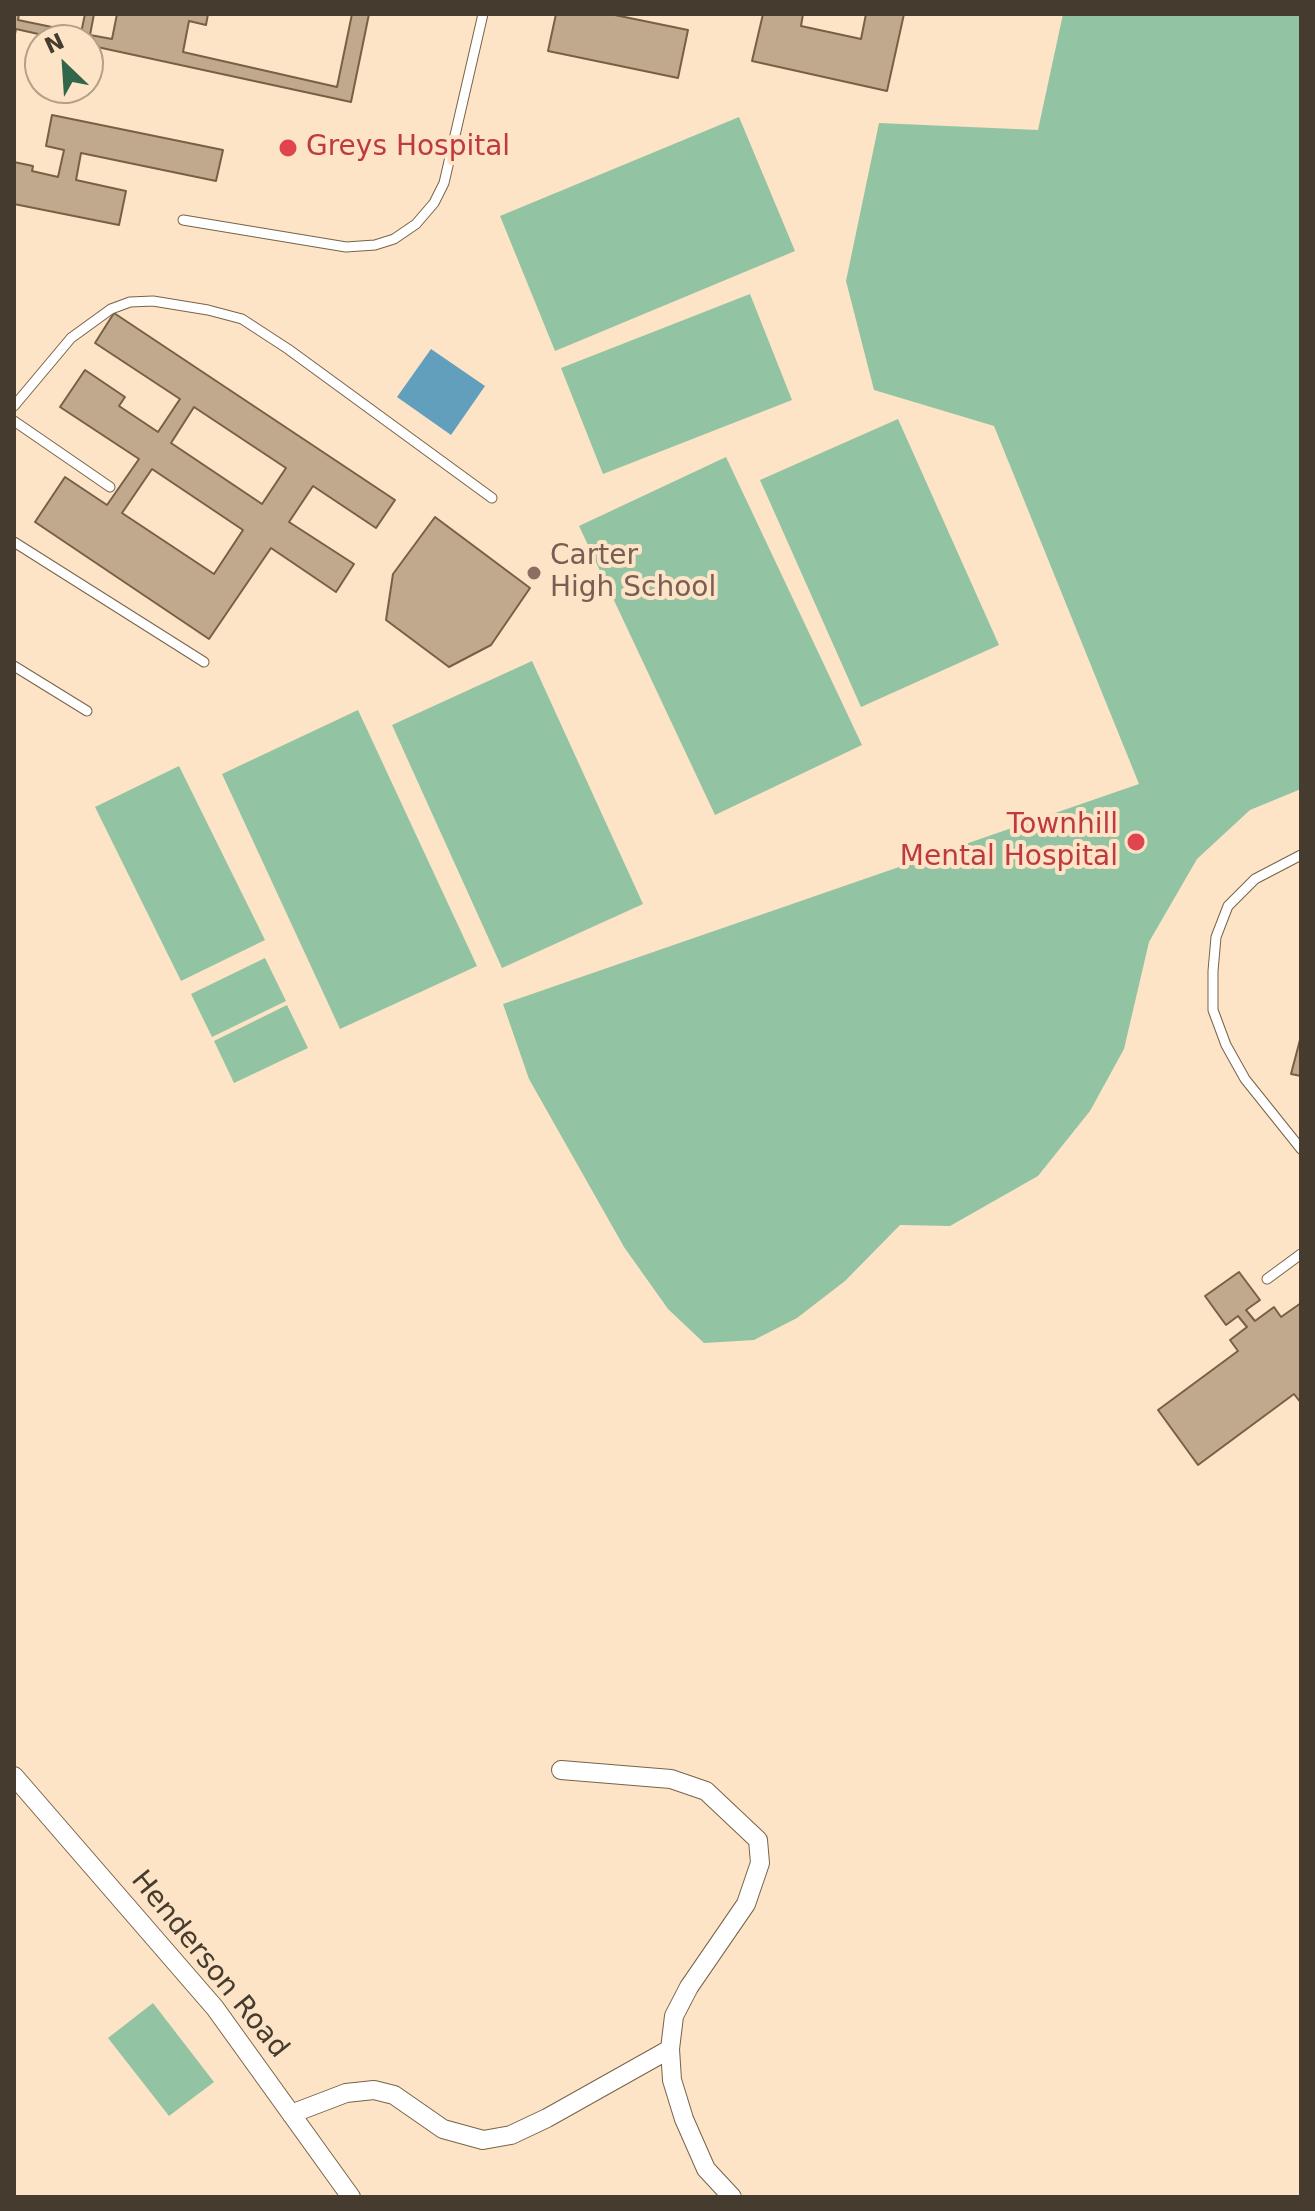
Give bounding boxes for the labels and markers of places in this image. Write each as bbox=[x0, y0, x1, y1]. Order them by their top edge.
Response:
place label: Greys Hospital bbox=[306, 131, 510, 165]
marker: Greys Hospital bbox=[277, 137, 299, 159]
place label: Carter High School bbox=[550, 540, 716, 606]
marker: Carter High School bbox=[525, 564, 543, 582]
place label: Townhill Mental Hospital bbox=[900, 809, 1118, 875]
marker: Townhill Mental Hospital bbox=[1125, 831, 1147, 853]

